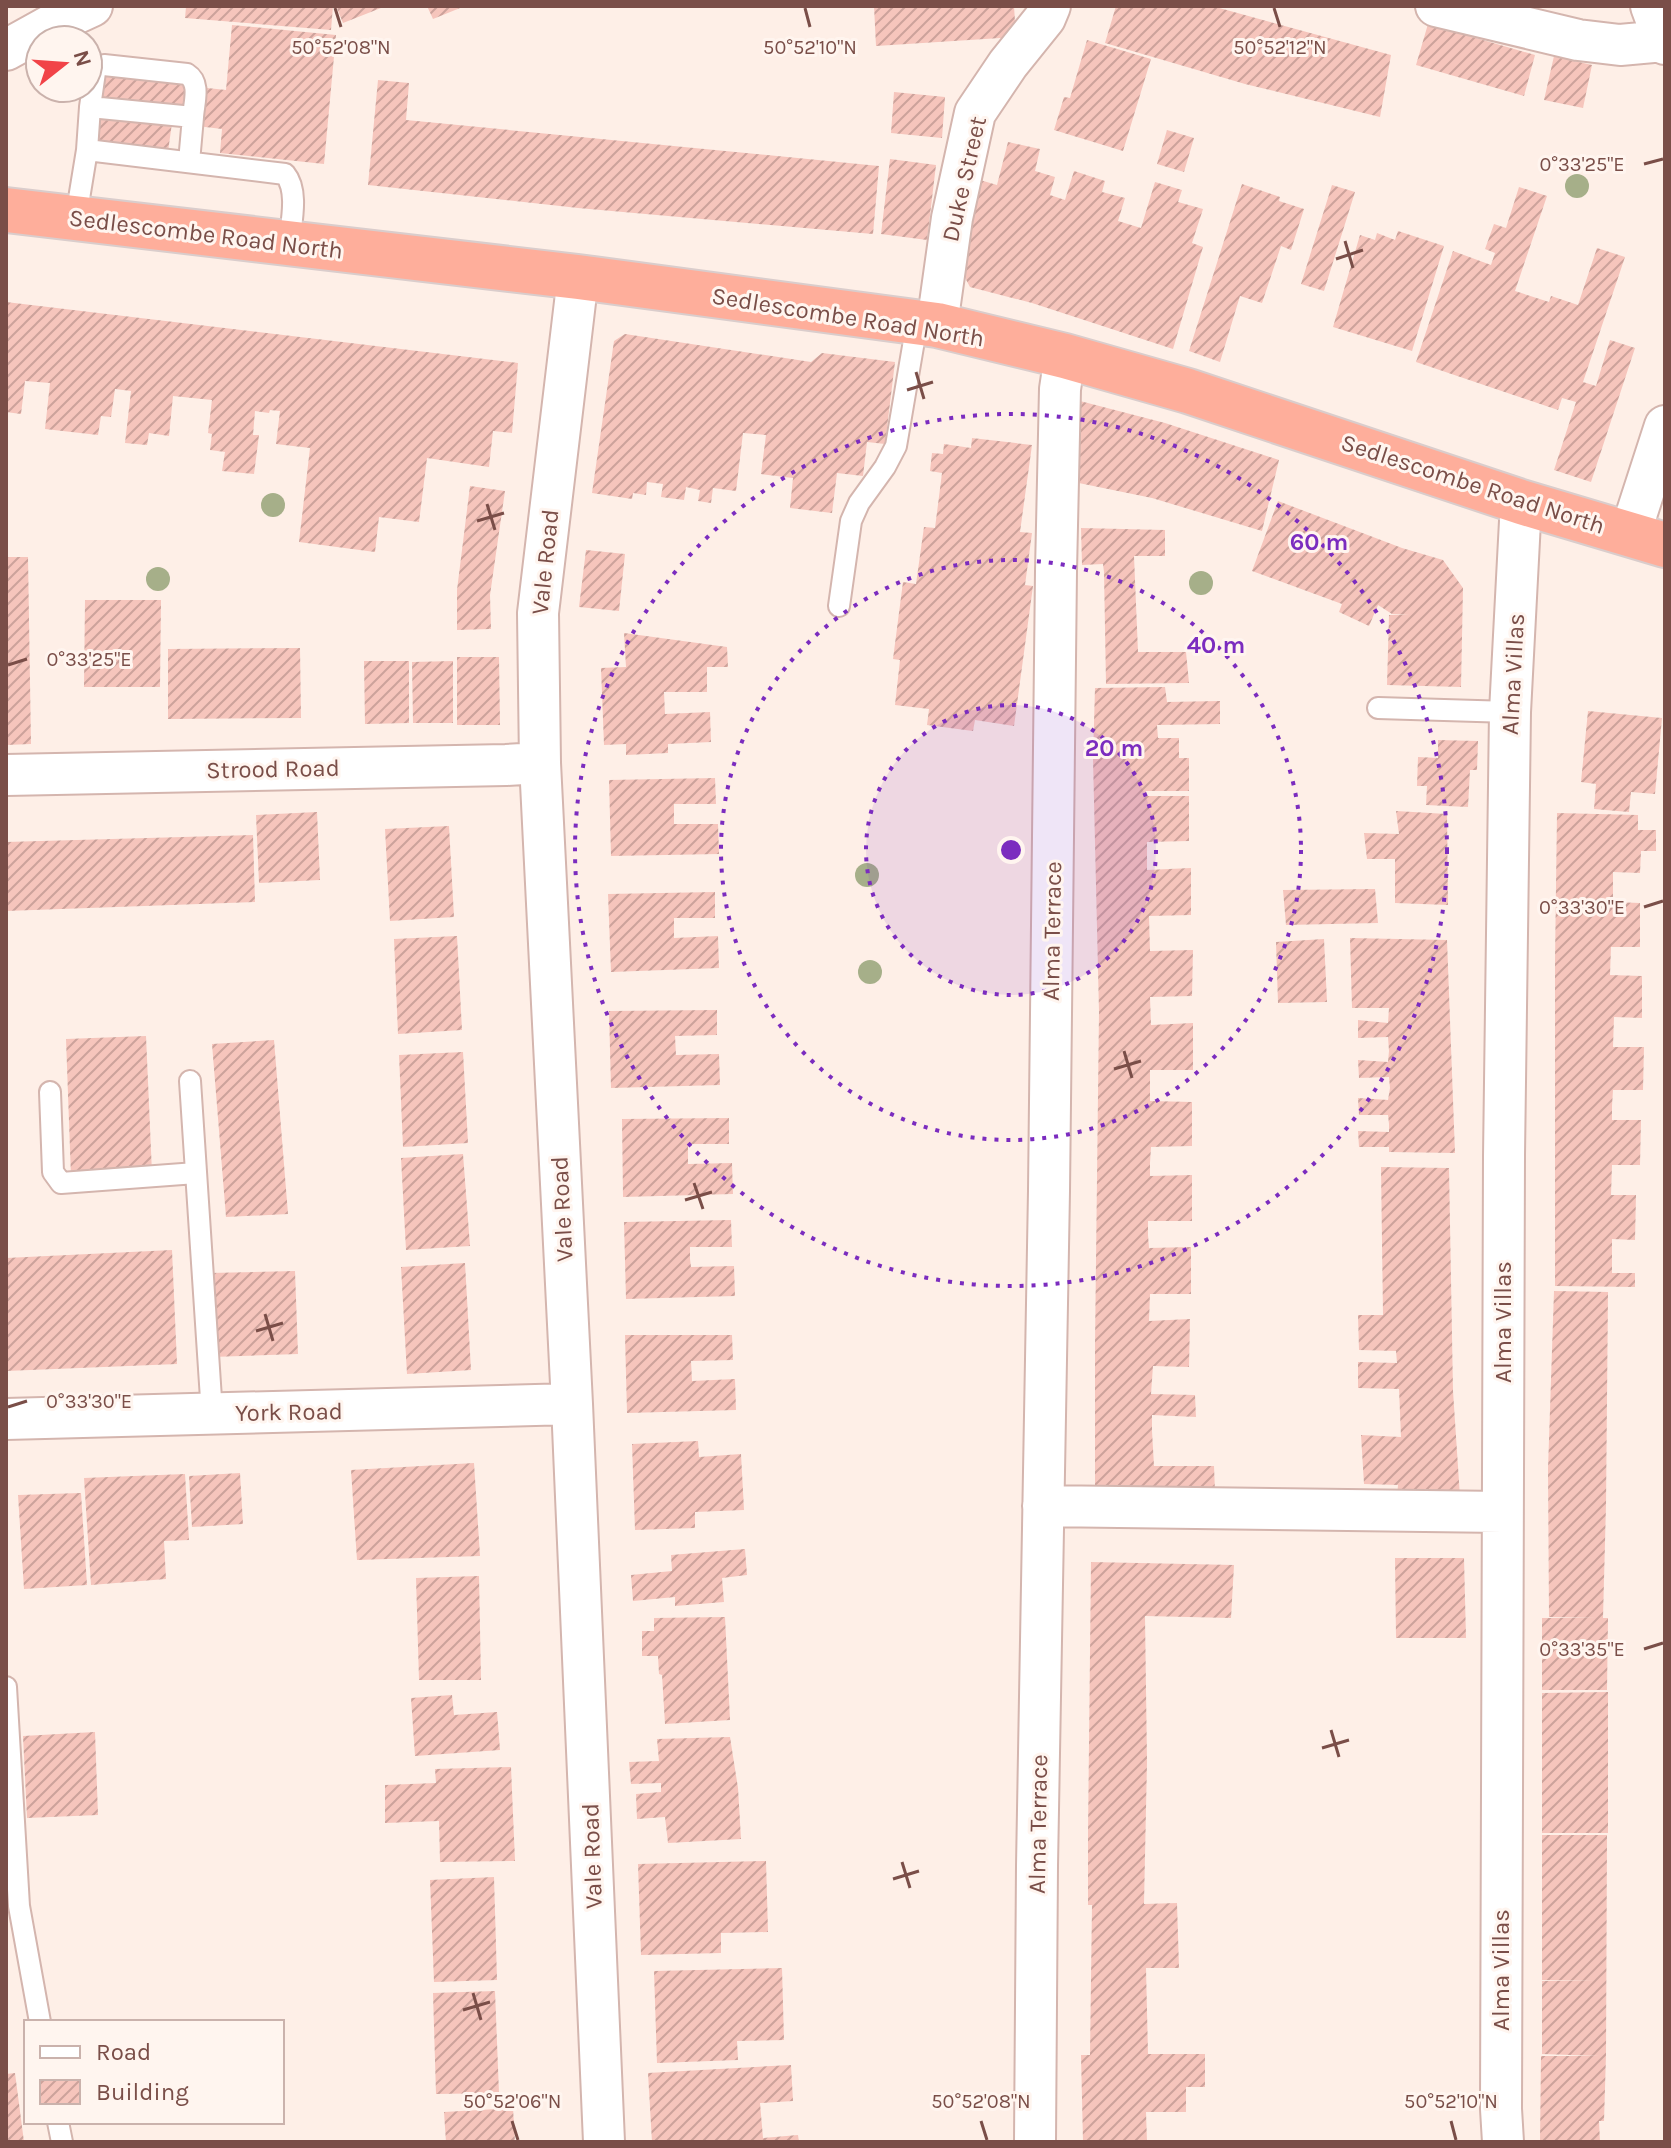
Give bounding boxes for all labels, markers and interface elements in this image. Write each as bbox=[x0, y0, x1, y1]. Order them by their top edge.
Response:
north arrow bbox=[24, 24, 104, 104]
text: 50°52'08"N bbox=[291, 36, 391, 59]
text: 50°52'10"N bbox=[763, 36, 857, 59]
text: 50°52'12"N bbox=[1233, 36, 1327, 59]
text: N bbox=[67, 47, 97, 70]
street label: Duke Street bbox=[936, 114, 992, 244]
text: 0°33'25"E bbox=[1539, 153, 1625, 176]
street label: Sedlescombe Road North bbox=[68, 203, 344, 265]
street label: Sedlescombe Road North bbox=[710, 282, 986, 352]
street label: Sedlescombe Road North bbox=[1338, 428, 1608, 540]
street label: Vale Road bbox=[526, 508, 564, 616]
text: 60 m bbox=[1290, 528, 1348, 556]
street label: Alma Villas bbox=[1496, 612, 1530, 736]
text: 40 m bbox=[1187, 631, 1245, 659]
text: 0°33'25"E bbox=[46, 648, 132, 671]
text: 20 m bbox=[1085, 734, 1143, 762]
street label: Strood Road bbox=[206, 754, 340, 784]
centre of rings bbox=[997, 836, 1025, 864]
street label: Alma Terrace bbox=[1037, 861, 1067, 1001]
text: 0°33'30"E bbox=[1539, 896, 1625, 919]
street label: Vale Road bbox=[545, 1155, 579, 1263]
street label: Alma Villas bbox=[1489, 1261, 1517, 1383]
text: 0°33'30"E bbox=[46, 1390, 132, 1413]
street label: York Road bbox=[235, 1397, 343, 1427]
text: 0°33'35"E bbox=[1539, 1638, 1625, 1661]
street label: Alma Terrace bbox=[1023, 1754, 1053, 1894]
street label: Vale Road bbox=[576, 1803, 608, 1909]
street label: Alma Villas bbox=[1487, 1909, 1515, 2031]
legend bbox=[24, 2020, 284, 2124]
text: Road bbox=[96, 2038, 151, 2066]
text: Building bbox=[96, 2078, 189, 2106]
text: 50°52'06"N bbox=[463, 2090, 561, 2113]
text: 50°52'08"N bbox=[931, 2090, 1031, 2113]
text: 50°52'10"N bbox=[1404, 2090, 1498, 2113]

